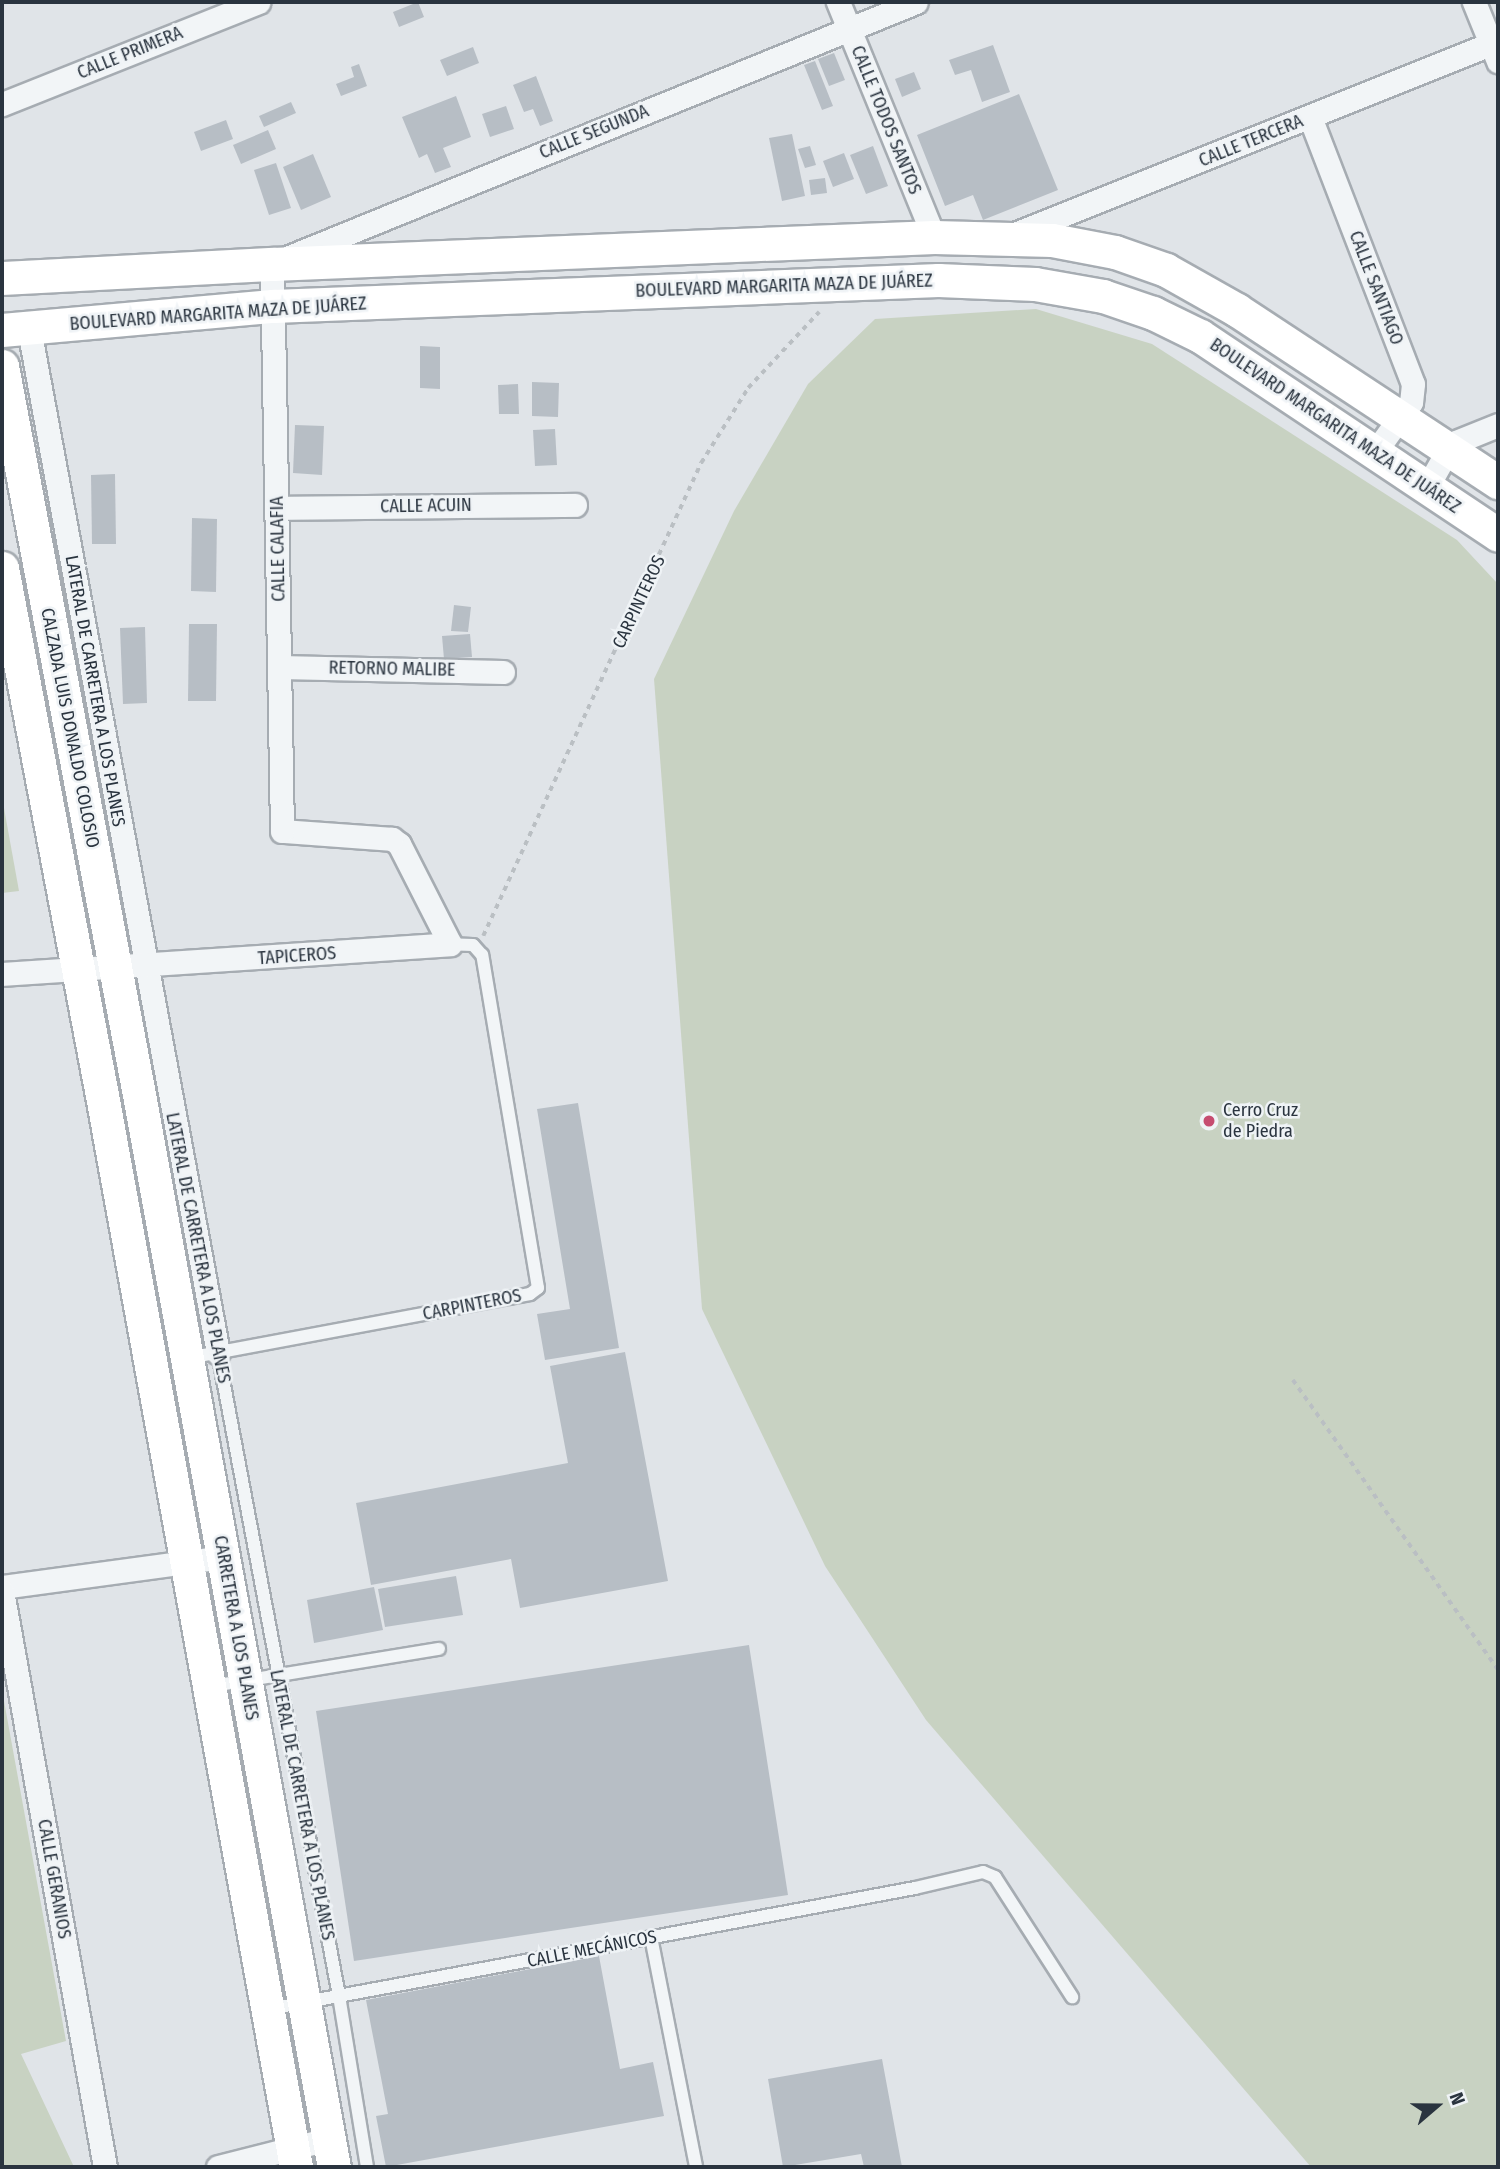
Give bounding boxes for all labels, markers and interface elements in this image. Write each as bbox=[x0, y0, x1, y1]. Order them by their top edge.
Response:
street label: CALLE PRIMERA bbox=[74, 22, 186, 84]
street label: CALLE TODOS SANTOS bbox=[846, 43, 926, 197]
street label: CALLE SEGUNDA bbox=[536, 100, 652, 164]
street label: CALLE TERCERA bbox=[1196, 110, 1306, 172]
street label: CALLE SANTIAGO bbox=[1344, 228, 1408, 348]
street label: BOULEVARD MARGARITA MAZA DE JUÁREZ bbox=[635, 270, 933, 302]
street label: BOULEVARD MARGARITA MAZA DE JUÁREZ bbox=[69, 293, 367, 335]
street label: BOULEVARD MARGARITA MAZA DE JUÁREZ bbox=[1206, 334, 1464, 518]
street label: CALLE ACUIN bbox=[380, 494, 472, 518]
street label: CALLE CALAFIA bbox=[266, 496, 290, 602]
street label: CARPINTEROS bbox=[608, 552, 670, 652]
street label: LATERAL DE CARRETERA A LOS PLANES bbox=[60, 554, 130, 828]
street label: CALZADA LUIS DONALDO COLOSIO bbox=[36, 606, 104, 850]
street label: RETORNO MALIBE bbox=[328, 657, 456, 681]
street label: TAPICEROS bbox=[257, 942, 337, 970]
place label: Cerro Cruz de Piedra bbox=[1223, 1100, 1298, 1142]
street label: LATERAL DE CARRETERA A LOS PLANES bbox=[161, 1111, 235, 1385]
marker: Cerro Cruz de Piedra bbox=[1201, 1113, 1217, 1129]
street label: CARPINTEROS bbox=[421, 1285, 523, 1325]
street label: CARRETERA A LOS PLANES bbox=[209, 1534, 263, 1722]
street label: LATERAL DE CARRETERA A LOS PLANES bbox=[265, 1668, 339, 1942]
street label: CALLE GERANIOS bbox=[33, 1817, 75, 1941]
street label: CALLE MECÁNICOS bbox=[525, 1926, 659, 1972]
north arrow bbox=[1402, 2071, 1472, 2141]
text: N bbox=[1444, 2089, 1470, 2108]

